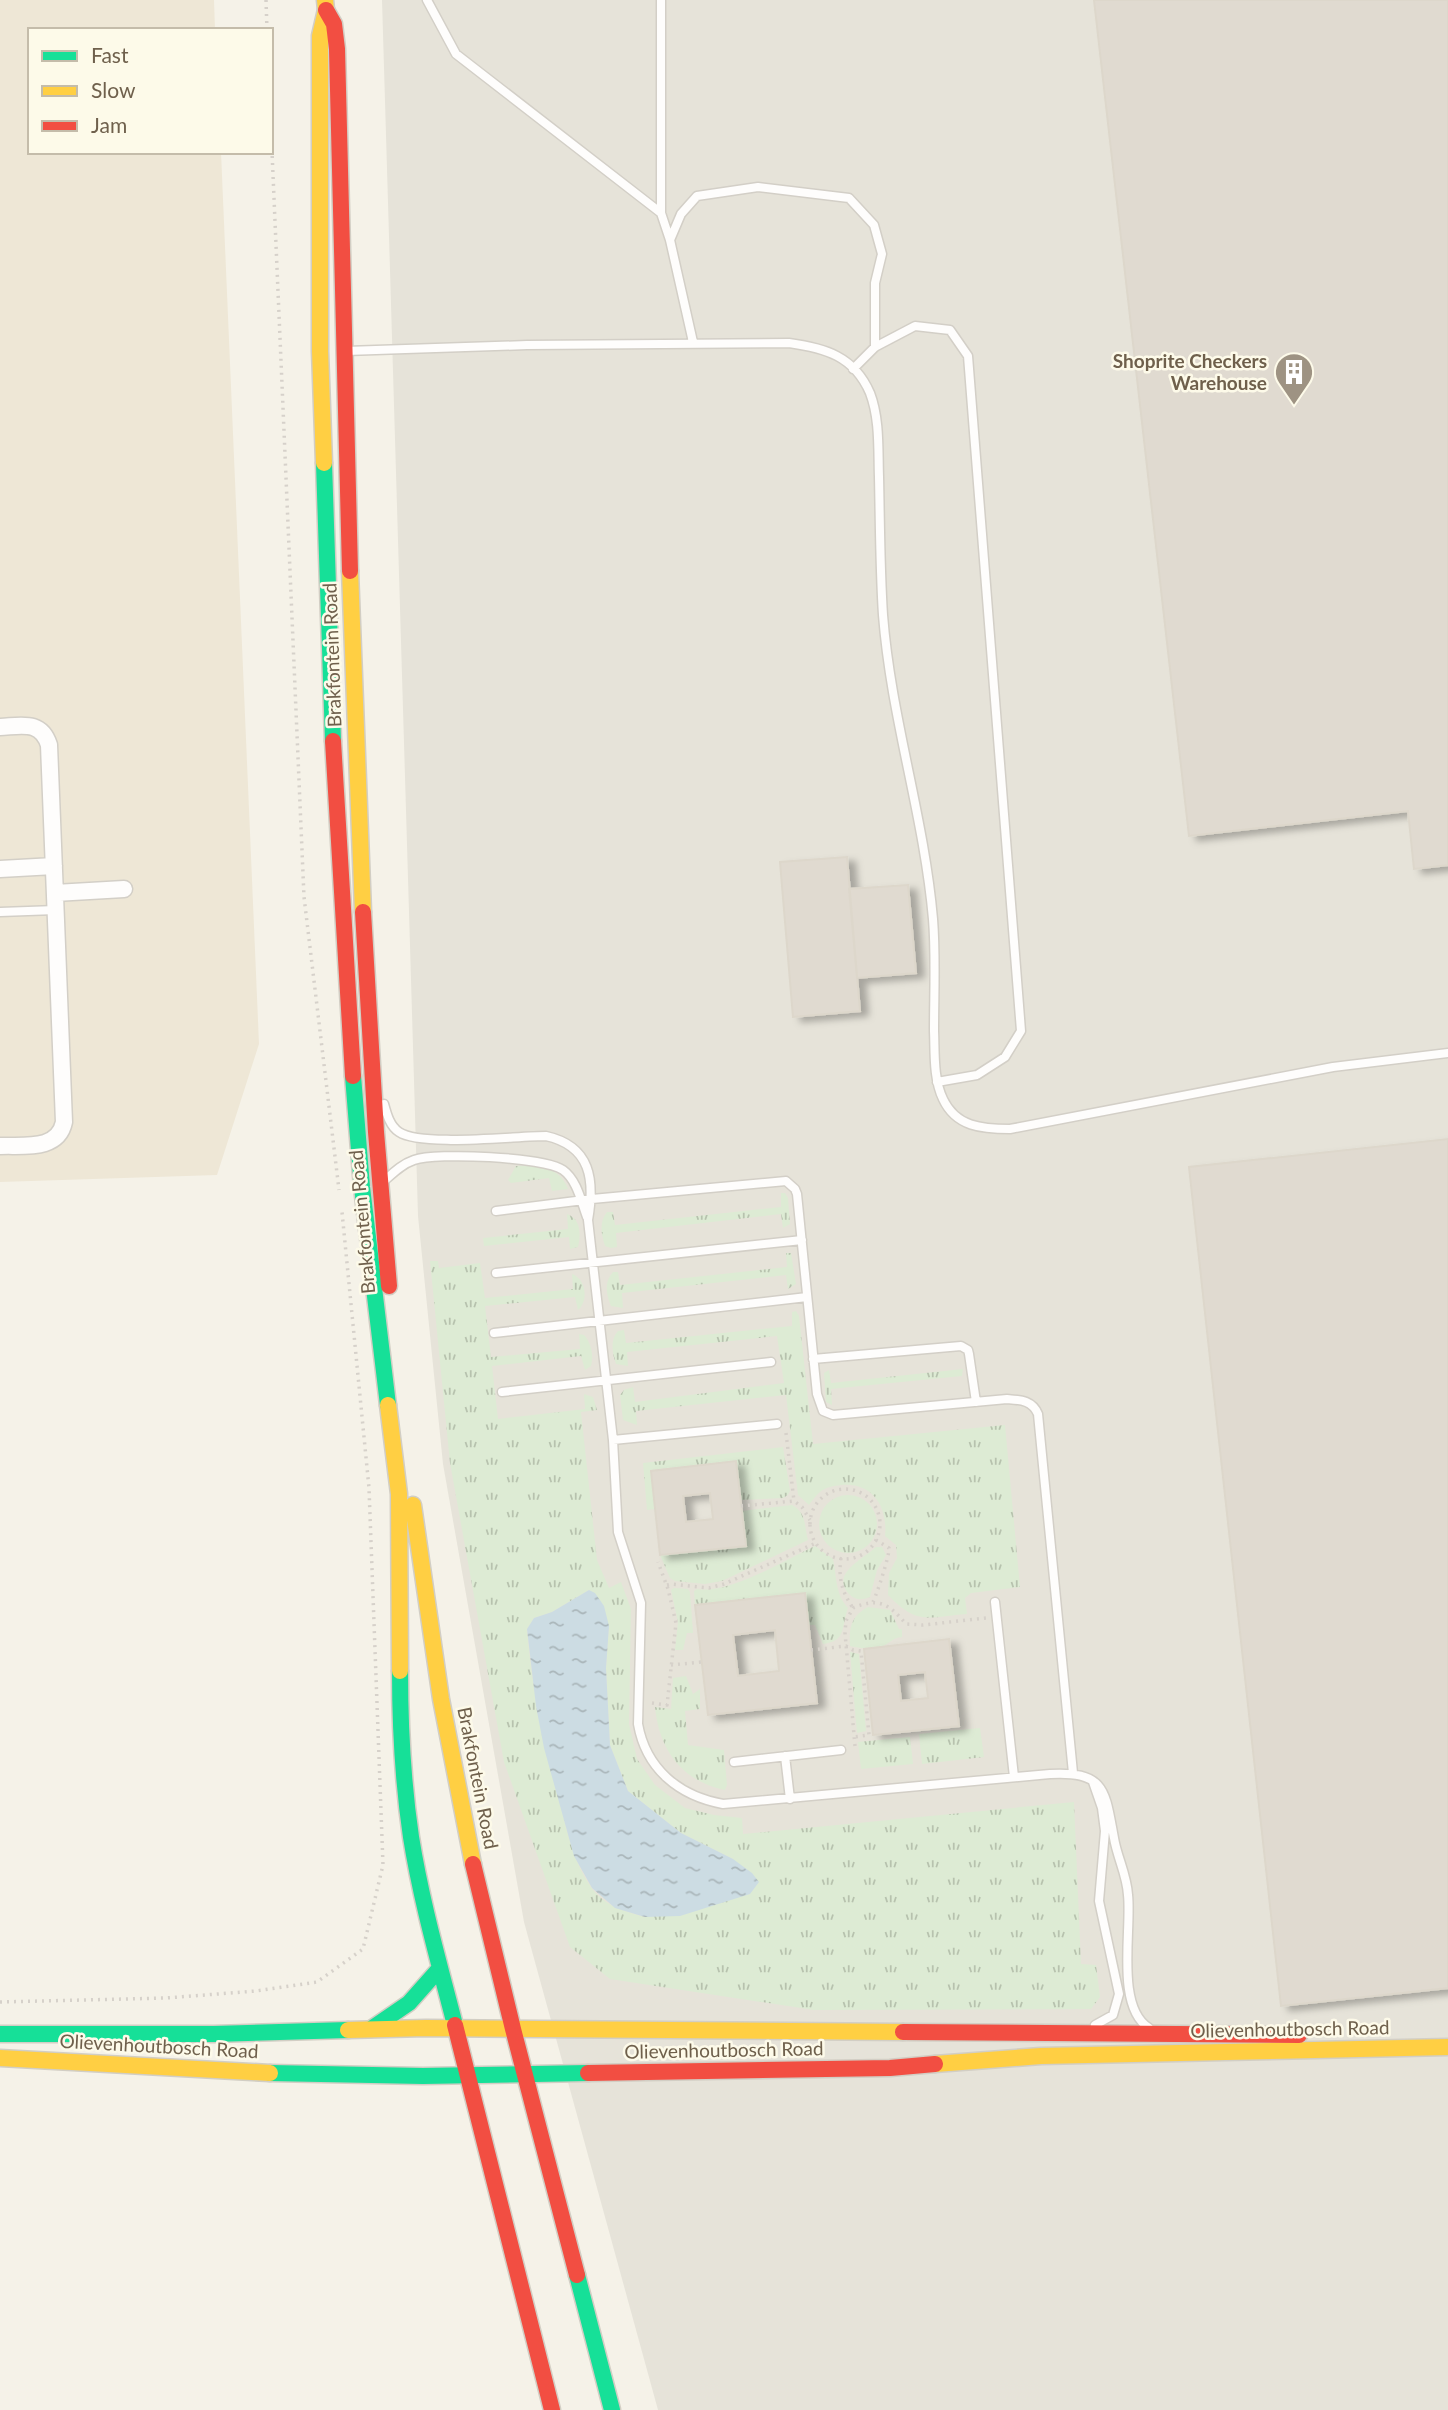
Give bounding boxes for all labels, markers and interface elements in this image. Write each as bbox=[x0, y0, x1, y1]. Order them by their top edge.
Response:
legend bbox=[28, 28, 273, 154]
text: Fast bbox=[91, 42, 129, 67]
text: Slow bbox=[91, 77, 136, 102]
text: Jam bbox=[91, 112, 127, 137]
place label: Shoprite Checkers Warehouse bbox=[1113, 349, 1267, 394]
building icon: Shoprite Checkers Warehouse bbox=[1273, 351, 1315, 406]
street label: Brakfontein Road bbox=[317, 582, 346, 728]
street label: Brakfontein Road bbox=[344, 1149, 379, 1295]
street label: Brakfontein Road bbox=[453, 1705, 504, 1851]
street label: Olievenhoutbosch Road bbox=[1190, 2015, 1390, 2042]
street label: Olievenhoutbosch Road bbox=[59, 2029, 259, 2062]
street label: Olievenhoutbosch Road bbox=[624, 2036, 824, 2063]

